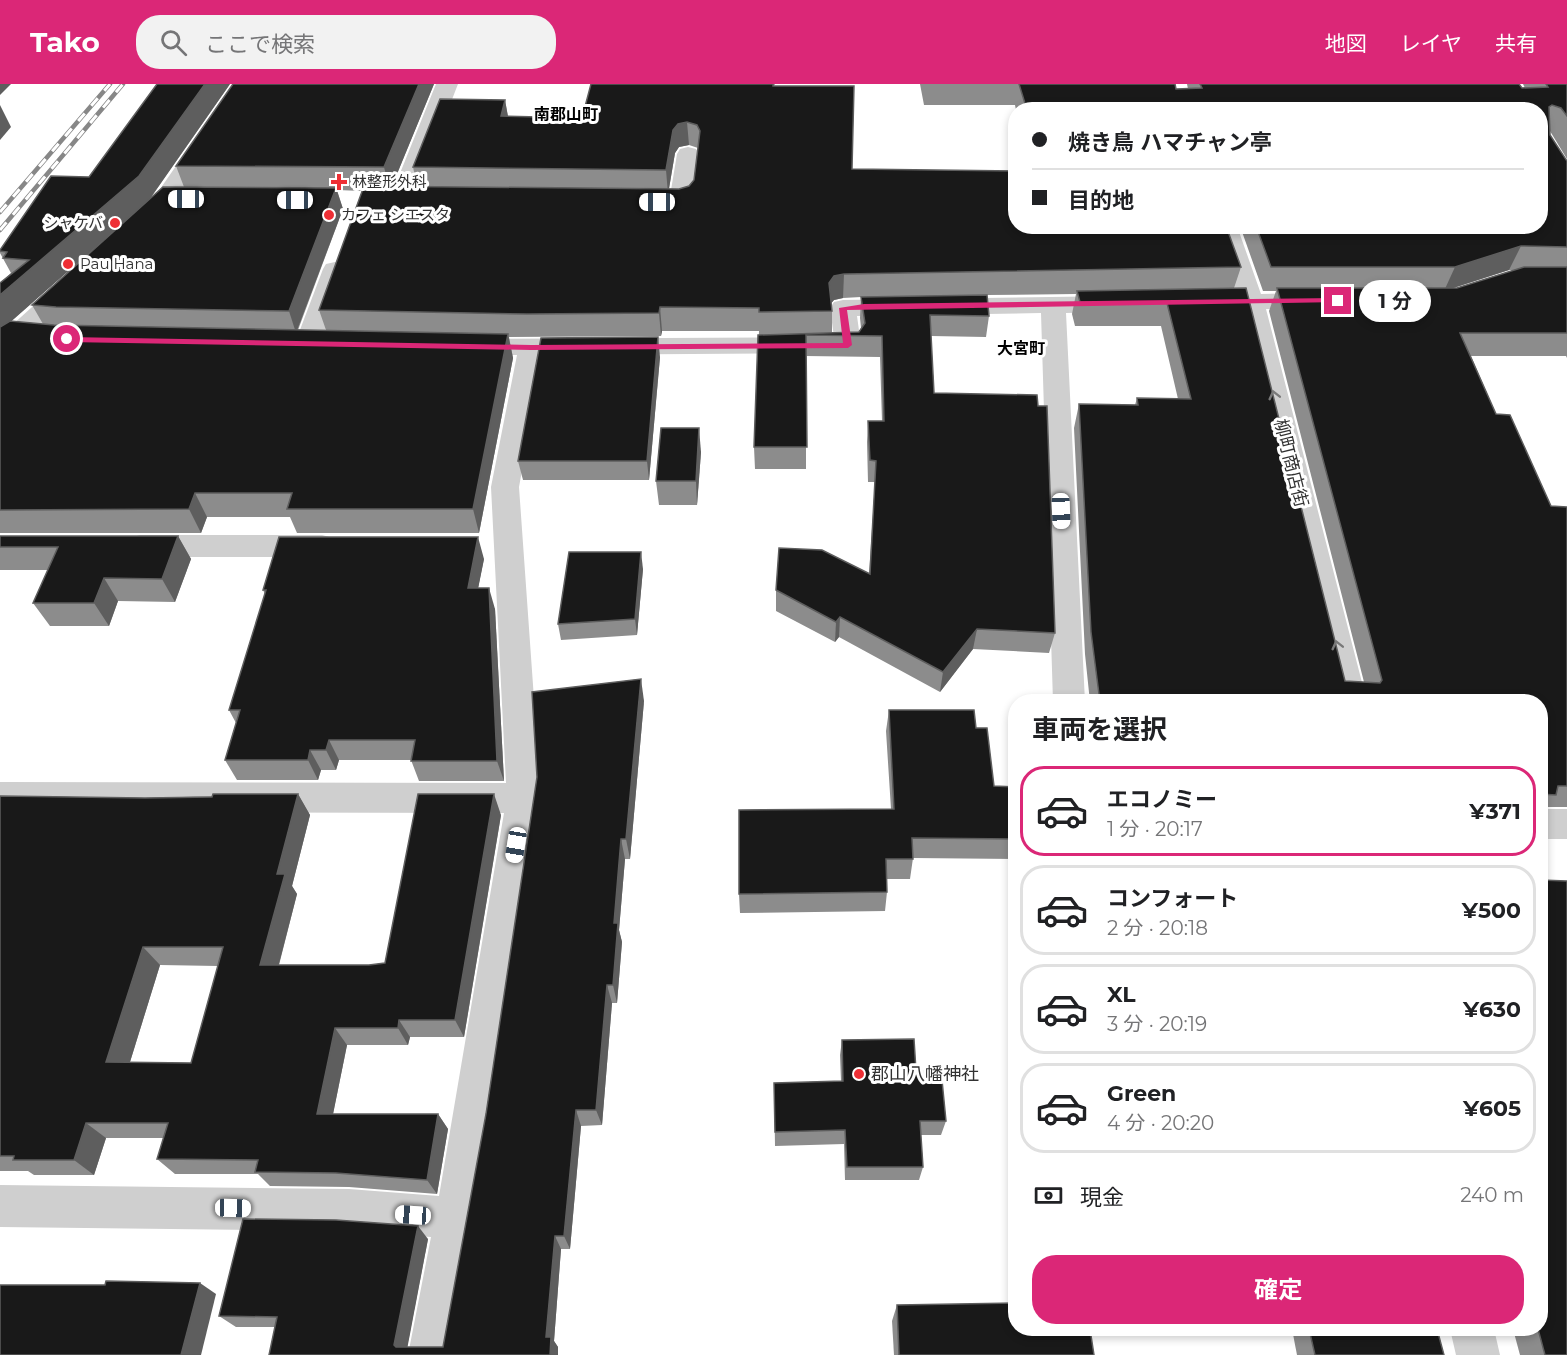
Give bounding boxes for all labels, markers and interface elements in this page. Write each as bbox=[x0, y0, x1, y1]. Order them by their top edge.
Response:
search box bbox=[136, 15, 556, 69]
text: Tako bbox=[30, 25, 100, 59]
icon: search bbox=[157, 26, 190, 59]
text: ここで検索 bbox=[205, 31, 315, 58]
text: 地図 bbox=[1325, 31, 1367, 56]
text: レイヤ bbox=[1400, 31, 1462, 56]
text: 共有 bbox=[1495, 31, 1537, 56]
district label: 南郡山町 bbox=[534, 105, 598, 124]
text: 焼き鳥 ハマチャン亭 bbox=[1068, 129, 1272, 156]
place label: 林整形外科 bbox=[352, 172, 427, 191]
marker: 林整形外科 bbox=[330, 173, 348, 191]
text: 目的地 bbox=[1068, 187, 1134, 214]
car bbox=[168, 190, 204, 208]
car bbox=[277, 191, 313, 209]
car bbox=[639, 193, 675, 211]
place label: カフェ シエスタ bbox=[341, 205, 450, 224]
marker: カフェ シエスタ bbox=[322, 208, 336, 222]
place label: シャケバ bbox=[44, 213, 103, 232]
marker: シャケバ bbox=[108, 216, 122, 230]
place label: Pau Hana bbox=[80, 254, 153, 273]
marker: Pau Hana bbox=[61, 257, 75, 271]
callout: 1 分 bbox=[1359, 280, 1431, 322]
route end bbox=[1324, 287, 1351, 314]
text: 1 分 bbox=[1378, 289, 1412, 313]
route start bbox=[53, 325, 80, 352]
district label: 大宮町 bbox=[997, 339, 1045, 358]
one-way arrow bbox=[1269, 390, 1282, 400]
street label: 柳町商店街 bbox=[1269, 417, 1313, 509]
car bbox=[1051, 493, 1071, 529]
one-way arrow bbox=[1332, 640, 1344, 651]
text: 車両を選択 bbox=[1032, 713, 1167, 746]
icon: car bbox=[1035, 784, 1089, 838]
text: エコノミー bbox=[1107, 786, 1217, 813]
text: ¥371 bbox=[1469, 798, 1521, 825]
text: 1 分 · 20:17 bbox=[1107, 817, 1203, 841]
car bbox=[504, 826, 528, 864]
icon: car bbox=[1035, 883, 1089, 937]
text: コンフォート bbox=[1107, 885, 1238, 912]
text: ¥500 bbox=[1462, 897, 1521, 924]
text: 2 分 · 20:18 bbox=[1107, 916, 1208, 940]
text: XL bbox=[1107, 981, 1136, 1008]
icon: car bbox=[1035, 982, 1089, 1036]
text: ¥630 bbox=[1463, 996, 1521, 1023]
text: 3 分 · 20:19 bbox=[1107, 1012, 1207, 1036]
place label: 郡山八幡神社 bbox=[871, 1063, 979, 1085]
marker: 郡山八幡神社 bbox=[852, 1067, 866, 1081]
text: Green bbox=[1107, 1080, 1176, 1107]
icon: car bbox=[1035, 1081, 1089, 1135]
text: ¥605 bbox=[1463, 1095, 1521, 1122]
text: 4 分 · 20:20 bbox=[1107, 1111, 1214, 1135]
icon: cash bbox=[1032, 1179, 1065, 1212]
text: 240 m bbox=[1460, 1183, 1524, 1207]
text: 現金 bbox=[1080, 1184, 1124, 1211]
car bbox=[215, 1199, 251, 1217]
car bbox=[394, 1205, 432, 1225]
button: 確定 bbox=[1032, 1255, 1524, 1324]

